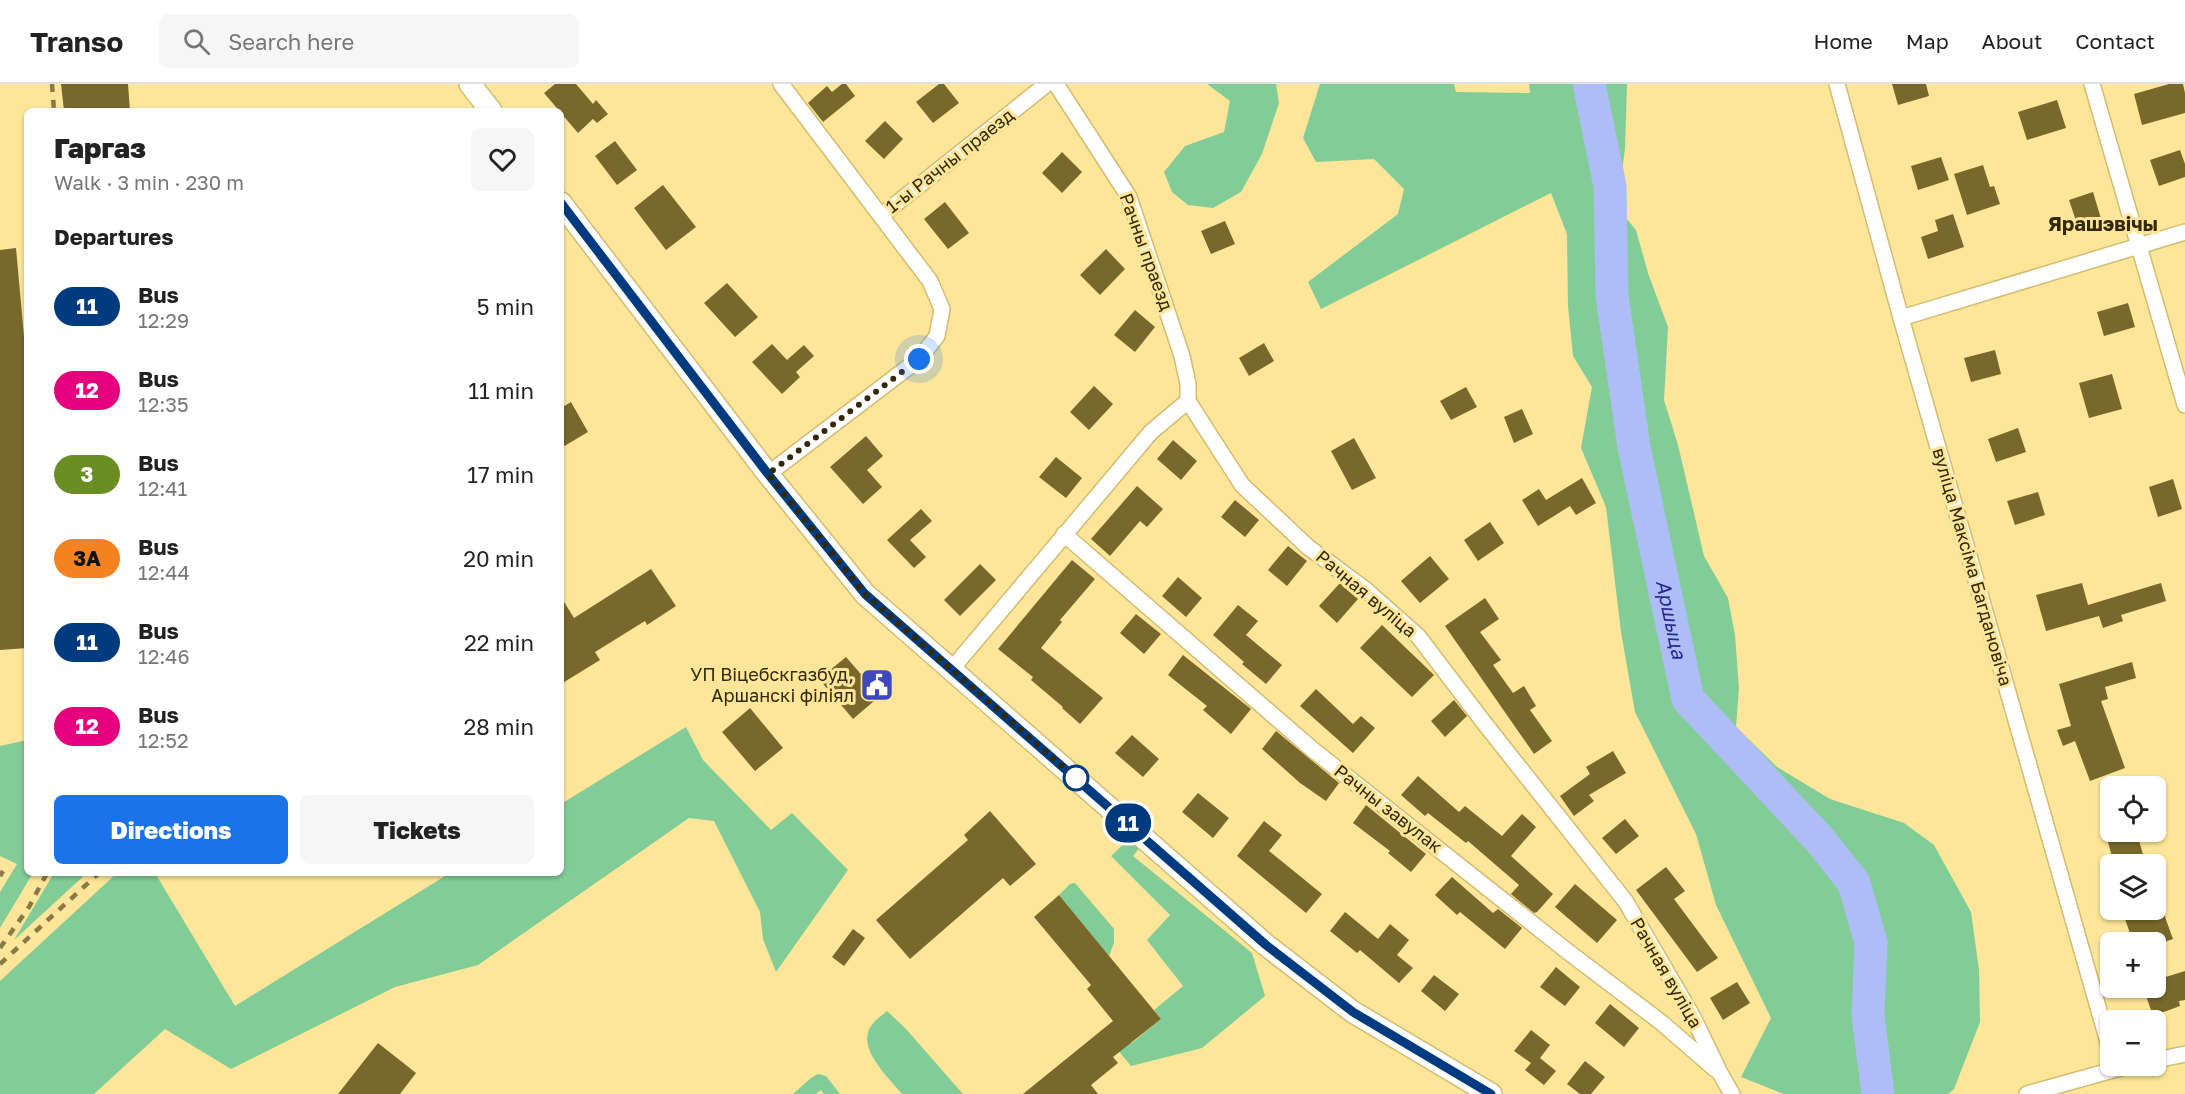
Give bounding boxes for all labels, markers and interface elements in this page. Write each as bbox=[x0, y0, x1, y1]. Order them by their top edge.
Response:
search box bbox=[159, 14, 579, 68]
text: Transo bbox=[30, 25, 123, 58]
icon: search bbox=[180, 25, 213, 58]
text: Search here bbox=[228, 28, 354, 55]
text: Home bbox=[1813, 28, 1873, 54]
text: Map bbox=[1906, 28, 1949, 54]
text: About bbox=[1982, 28, 2042, 54]
text: Contact bbox=[2075, 28, 2155, 54]
street label: 1-ы Рачны праезд bbox=[881, 103, 1018, 217]
button: heart bbox=[471, 128, 534, 191]
text: Гаргаз bbox=[54, 131, 146, 164]
text: Walk · 3 min · 230 m bbox=[54, 170, 244, 194]
street label: Рачны праезд bbox=[1116, 190, 1178, 313]
district label: Ярашэвічы bbox=[2048, 211, 2158, 235]
text: Departures bbox=[54, 223, 173, 250]
text: Bus bbox=[138, 281, 179, 308]
text: 11 bbox=[76, 293, 98, 319]
text: 5 min bbox=[477, 293, 534, 320]
text: 12:29 bbox=[138, 308, 189, 332]
your location bbox=[904, 344, 934, 374]
text: Bus bbox=[138, 365, 179, 392]
text: 12 bbox=[75, 377, 99, 403]
text: 11 min bbox=[468, 377, 534, 404]
text: 12:35 bbox=[138, 392, 189, 416]
street label: вуліца Максіма Багдановіча bbox=[1928, 445, 2018, 688]
text: Bus bbox=[138, 449, 179, 476]
text: 3 bbox=[81, 461, 93, 487]
text: 17 min bbox=[467, 461, 534, 488]
text: 12:41 bbox=[138, 476, 187, 500]
text: Bus bbox=[138, 533, 179, 560]
text: 3А bbox=[73, 545, 101, 571]
text: 20 min bbox=[463, 545, 534, 572]
street label: Рачная вуліца bbox=[1312, 545, 1421, 642]
text: 12:44 bbox=[138, 560, 190, 584]
water label: Аршыца bbox=[1652, 577, 1692, 662]
text: Bus bbox=[138, 617, 179, 644]
text: 11 bbox=[76, 629, 98, 655]
text: 22 min bbox=[464, 629, 534, 656]
text: 12:46 bbox=[138, 644, 190, 668]
place label: УП Віцебскгазбуд, Аршанскі філіял bbox=[690, 663, 854, 706]
public building icon: УП Віцебскгазбуд, Аршанскі філіял bbox=[859, 667, 895, 703]
text: Bus bbox=[138, 701, 179, 728]
text: 12 bbox=[75, 713, 99, 739]
text: 28 min bbox=[463, 713, 534, 740]
text: 12:52 bbox=[138, 728, 189, 752]
street label: Рачны завулак bbox=[1330, 759, 1447, 857]
unlabelled marker bbox=[1063, 765, 1089, 791]
map controls bbox=[2100, 776, 2166, 1076]
button: locate bbox=[2100, 776, 2166, 842]
button: Directions bbox=[54, 795, 288, 864]
button: Tickets bbox=[300, 795, 534, 864]
line badge: 11 bbox=[1101, 804, 1155, 842]
text: 11 bbox=[1117, 810, 1139, 836]
button: layers bbox=[2100, 854, 2166, 920]
street label: Рачная вуліца bbox=[1626, 913, 1707, 1032]
button: + bbox=[2100, 932, 2166, 998]
button: − bbox=[2100, 1010, 2166, 1076]

